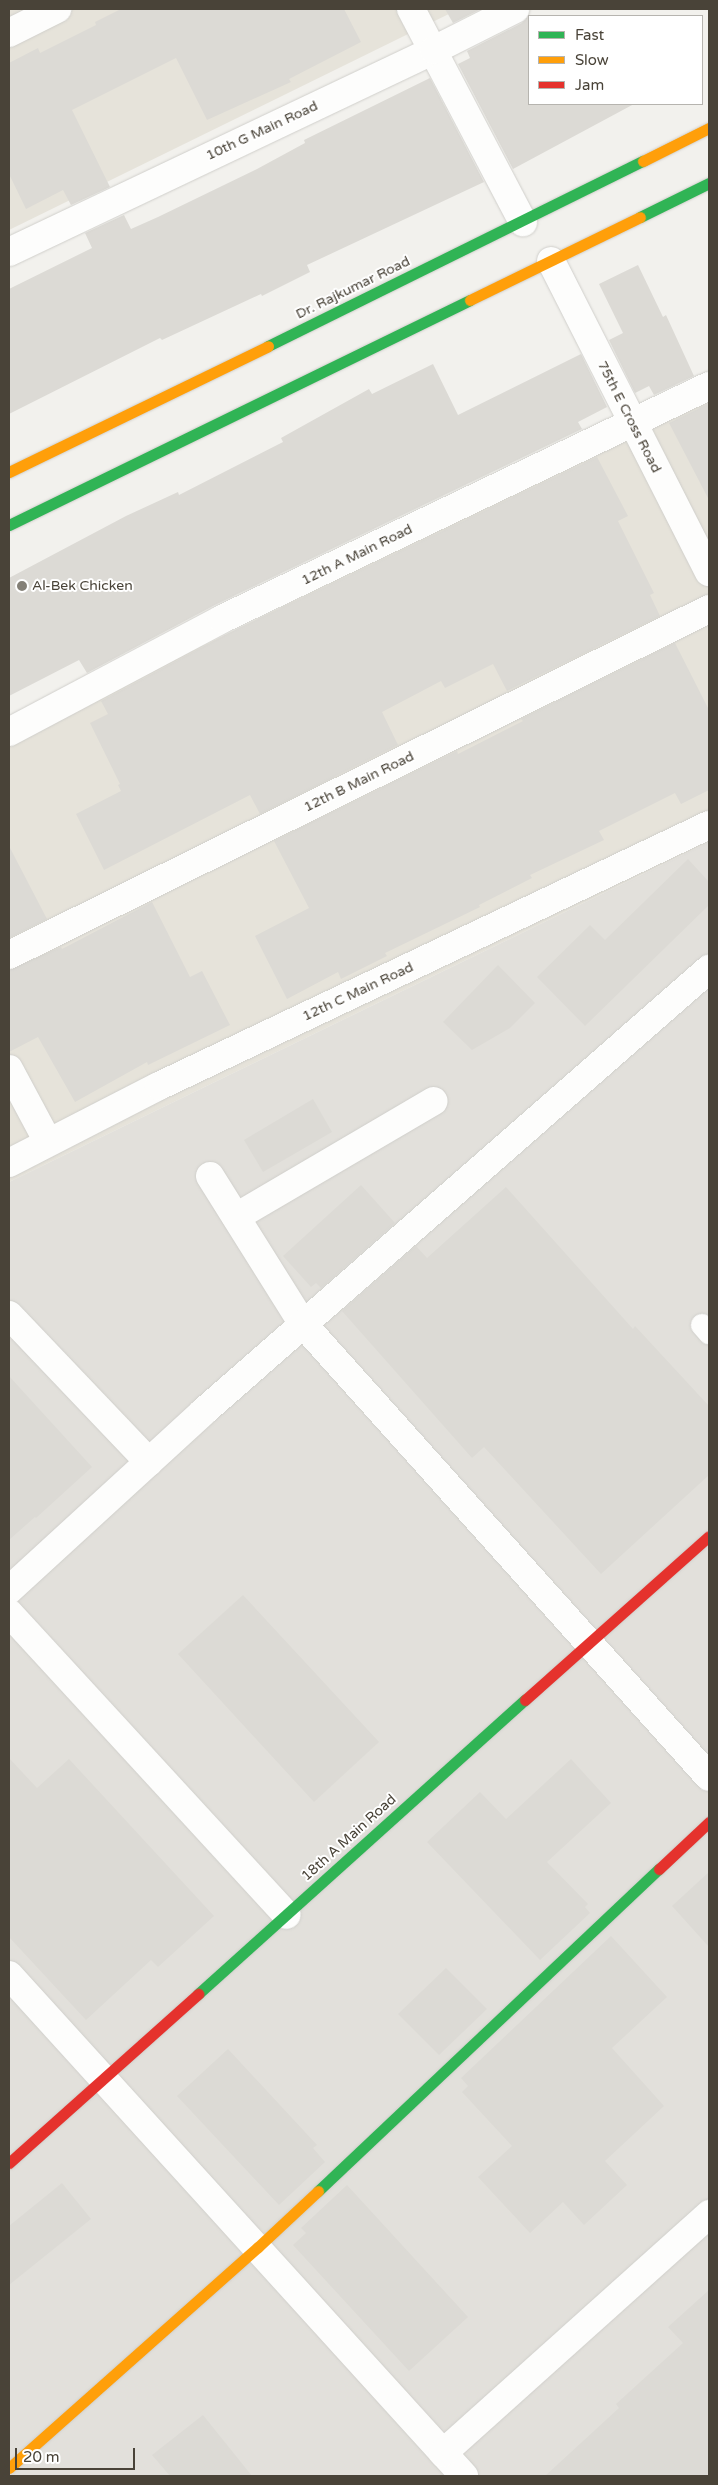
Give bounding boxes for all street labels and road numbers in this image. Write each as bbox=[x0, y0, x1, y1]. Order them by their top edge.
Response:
street label: 10th G Main Road bbox=[203, 98, 321, 164]
street label: Dr. Rajkumar Road bbox=[293, 253, 413, 323]
street label: 75th E Cross Road bbox=[594, 358, 664, 476]
street label: 12th A Main Road bbox=[299, 521, 415, 589]
street label: 12th B Main Road bbox=[301, 748, 417, 816]
street label: 12th C Main Road bbox=[300, 959, 416, 1025]
street label: 18th A Main Road bbox=[298, 1791, 400, 1885]

